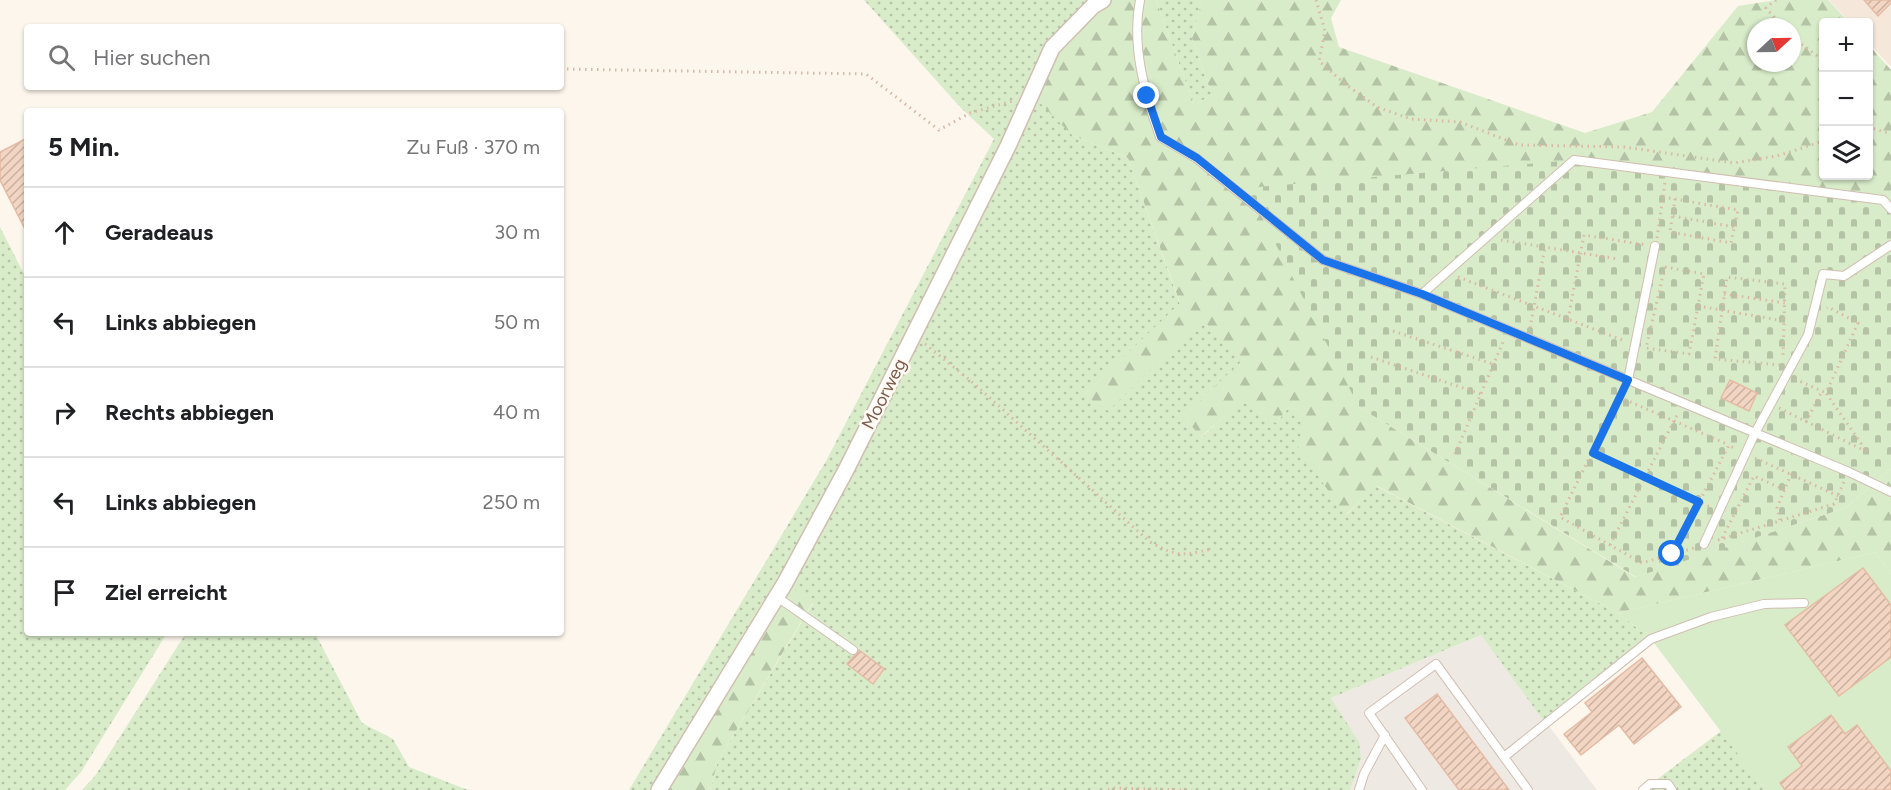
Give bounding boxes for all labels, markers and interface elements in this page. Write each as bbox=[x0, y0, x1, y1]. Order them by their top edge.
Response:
north arrow bbox=[1747, 18, 1801, 72]
map controls bbox=[1819, 18, 1873, 180]
button: + bbox=[1819, 18, 1873, 72]
search box bbox=[24, 24, 564, 90]
icon: search bbox=[45, 41, 78, 74]
text: Hier suchen bbox=[93, 44, 211, 71]
button: − bbox=[1819, 72, 1873, 126]
route end bbox=[1133, 82, 1159, 108]
button: layers bbox=[1819, 126, 1873, 180]
text: 5 Min. bbox=[48, 131, 120, 163]
text: Zu Fuß · 370 m bbox=[407, 135, 540, 159]
icon: ahead bbox=[48, 216, 81, 249]
text: Geradeaus bbox=[105, 219, 213, 246]
text: 30 m bbox=[494, 220, 540, 244]
icon: left bbox=[48, 306, 81, 339]
text: Links abbiegen bbox=[105, 309, 256, 336]
text: 50 m bbox=[494, 310, 540, 334]
street label: Moorweg bbox=[857, 355, 911, 433]
icon: right bbox=[48, 396, 81, 429]
text: Rechts abbiegen bbox=[105, 399, 274, 426]
text: 40 m bbox=[493, 400, 540, 424]
icon: left bbox=[48, 486, 81, 519]
text: Links abbiegen bbox=[105, 489, 256, 516]
text: 250 m bbox=[483, 490, 540, 514]
route start bbox=[1658, 540, 1684, 566]
icon: arrive bbox=[48, 576, 81, 609]
text: Ziel erreicht bbox=[105, 579, 228, 606]

